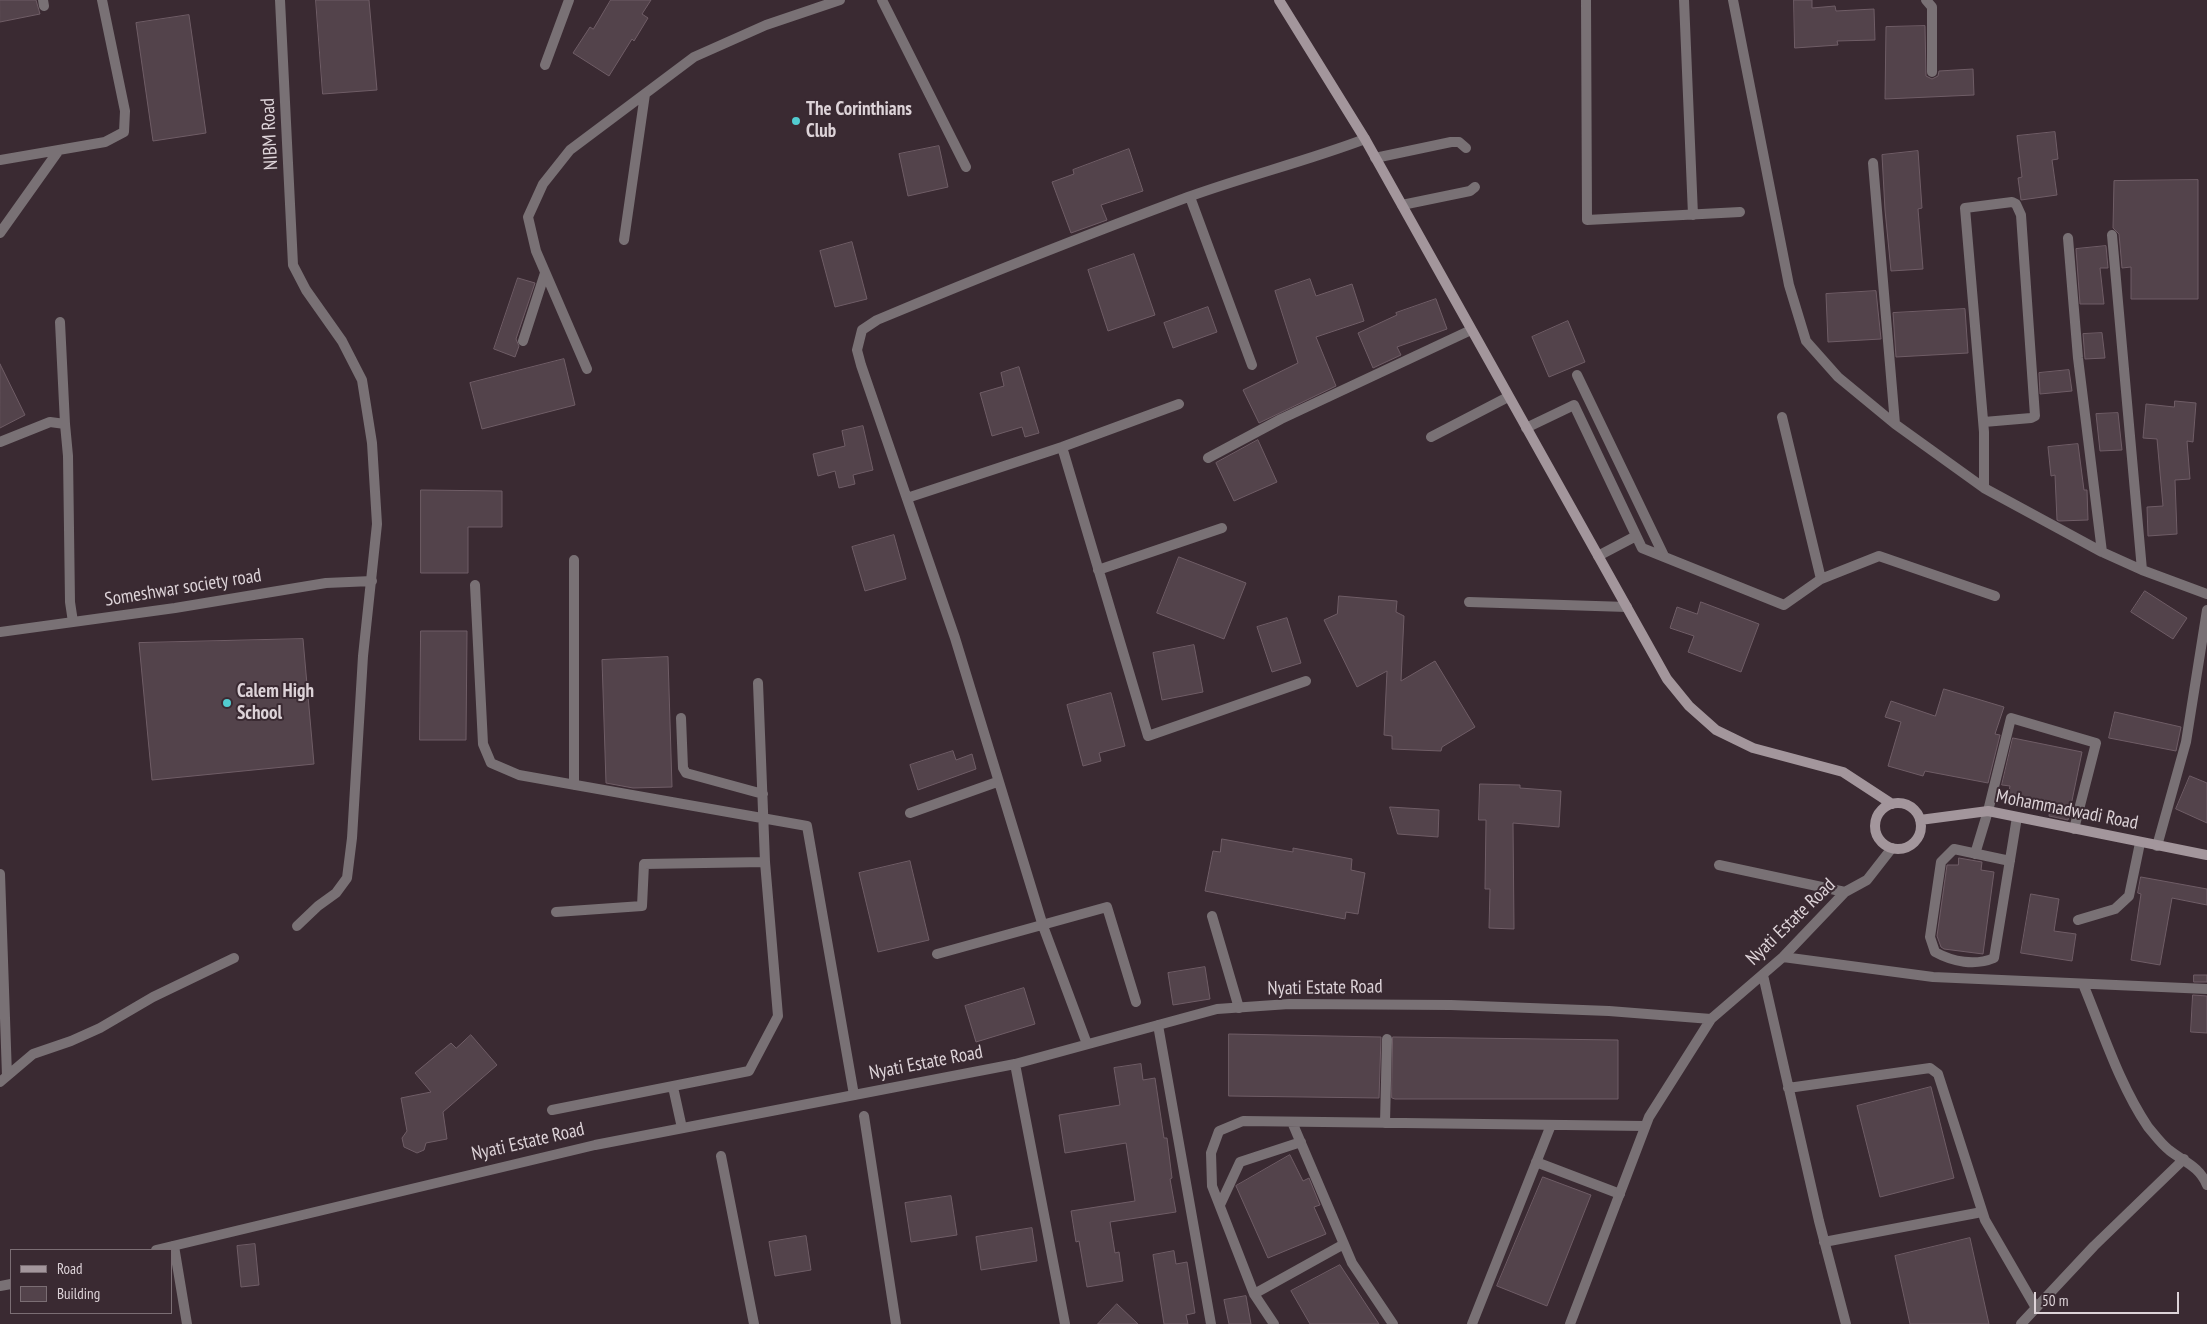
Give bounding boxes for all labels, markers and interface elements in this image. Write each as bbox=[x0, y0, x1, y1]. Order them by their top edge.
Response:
street label: NIBM Road bbox=[257, 97, 283, 171]
place label: The Corinthians Club bbox=[806, 99, 912, 143]
marker: The Corinthians Club bbox=[790, 115, 802, 127]
street label: Someshwar society road bbox=[103, 564, 263, 612]
place label: Calem High School bbox=[237, 681, 314, 725]
marker: Calem High School bbox=[221, 697, 233, 709]
street label: Mohammadwadi Road bbox=[1994, 785, 2140, 835]
street label: Nyati Estate Road bbox=[1742, 874, 1840, 970]
street label: Nyati Estate Road bbox=[1267, 976, 1383, 1000]
street label: Nyati Estate Road bbox=[867, 1041, 985, 1085]
street label: Nyati Estate Road bbox=[469, 1118, 587, 1166]
legend bbox=[10, 1249, 172, 1314]
text: Road bbox=[57, 1259, 83, 1278]
scale bar bbox=[2037, 1282, 2182, 1314]
text: Building bbox=[57, 1284, 100, 1303]
text: 50 m bbox=[2042, 1291, 2068, 1310]

